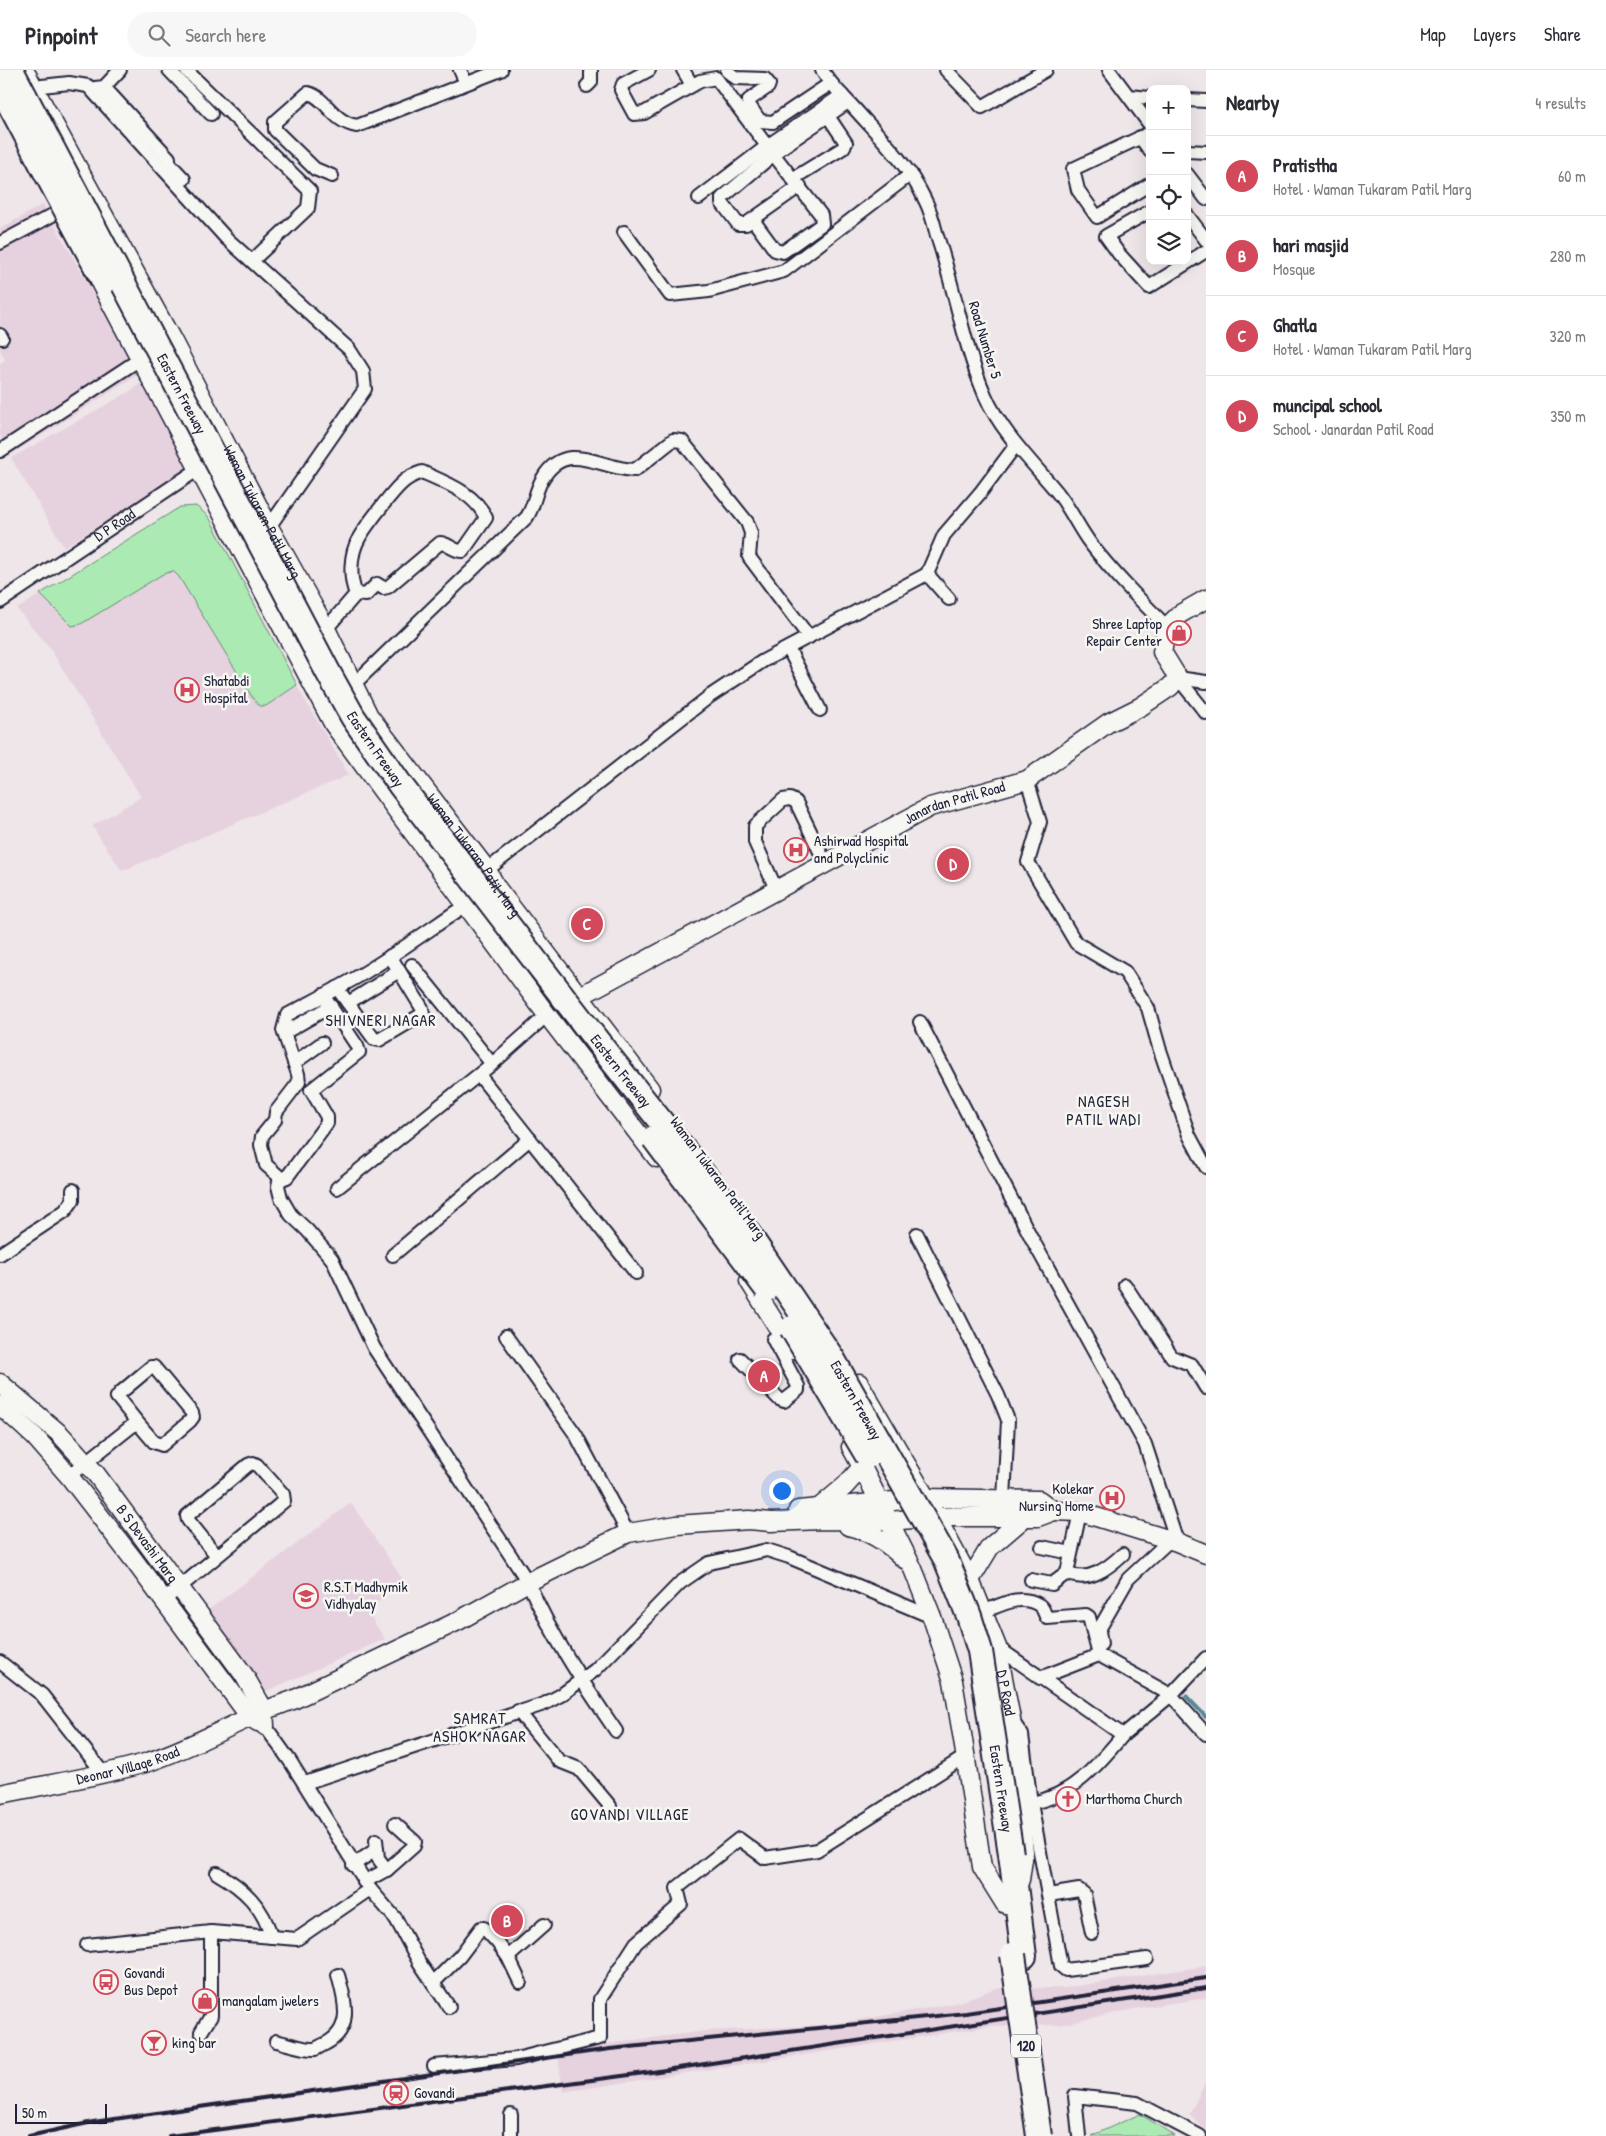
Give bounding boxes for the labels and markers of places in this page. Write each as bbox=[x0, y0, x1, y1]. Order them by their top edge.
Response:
place label: Shree Laptop Repair Center bbox=[1086, 613, 1163, 651]
shop icon: Shree Laptop Repair Center bbox=[1166, 620, 1192, 646]
place label: Shatabdi Hospital bbox=[204, 670, 250, 708]
hospital icon: Shatabdi Hospital bbox=[174, 677, 200, 703]
place label: Ashirwad Hospital and Polyclinic bbox=[814, 830, 908, 868]
hospital icon: Ashirwad Hospital and Polyclinic bbox=[783, 837, 809, 863]
pin: D bbox=[937, 845, 969, 883]
pin: C bbox=[571, 905, 603, 943]
pin: A bbox=[748, 1357, 780, 1395]
place label: Kolekar Nursing Home bbox=[1019, 1478, 1094, 1516]
hospital icon: Kolekar Nursing Home bbox=[1099, 1485, 1125, 1511]
place label: R.S.T Madhymik Vidhyalay bbox=[324, 1576, 408, 1614]
school or university icon: R.S.T Madhymik Vidhyalay bbox=[293, 1583, 319, 1609]
church icon: Marthoma Church bbox=[1055, 1786, 1081, 1812]
place label: Marthoma Church bbox=[1086, 1788, 1182, 1809]
pin: B bbox=[491, 1902, 523, 1940]
place label: Govandi Bus Depot bbox=[124, 1962, 178, 2000]
bus stop icon: Govandi Bus Depot bbox=[93, 1969, 119, 1995]
shop icon: mangalam jwelers bbox=[192, 1988, 218, 2014]
place label: mangalam jwelers bbox=[222, 1990, 319, 2011]
bar icon: king bar bbox=[141, 2030, 167, 2056]
place label: king bar bbox=[172, 2032, 217, 2053]
station icon: Govandi bbox=[383, 2080, 409, 2106]
place label: Govandi bbox=[414, 2082, 455, 2103]

